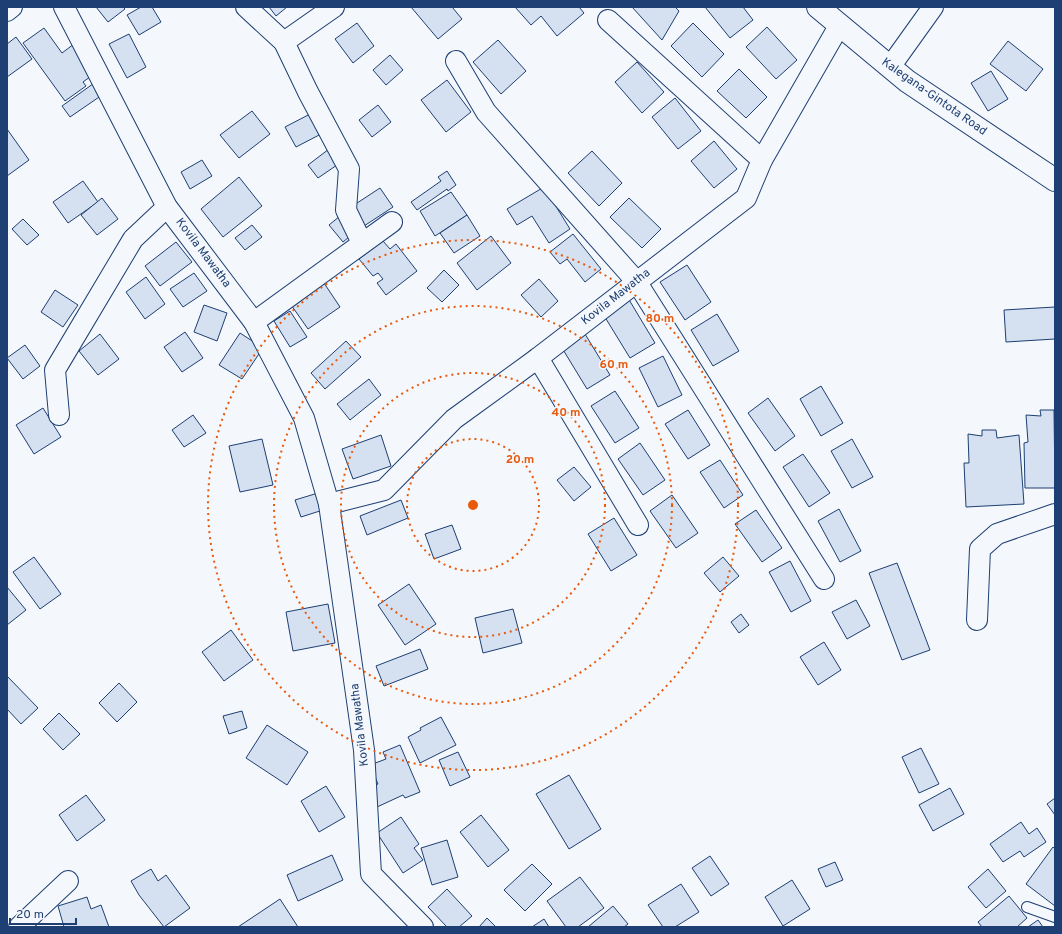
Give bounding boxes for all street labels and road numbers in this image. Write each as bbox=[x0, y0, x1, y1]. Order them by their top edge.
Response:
street label: Kalegana-Gintota Road bbox=[878, 55, 990, 139]
street label: Kovila Mawatha bbox=[172, 215, 234, 291]
street label: Kovila Mawatha bbox=[578, 265, 654, 329]
street label: Kovila Mawatha bbox=[347, 683, 373, 767]

